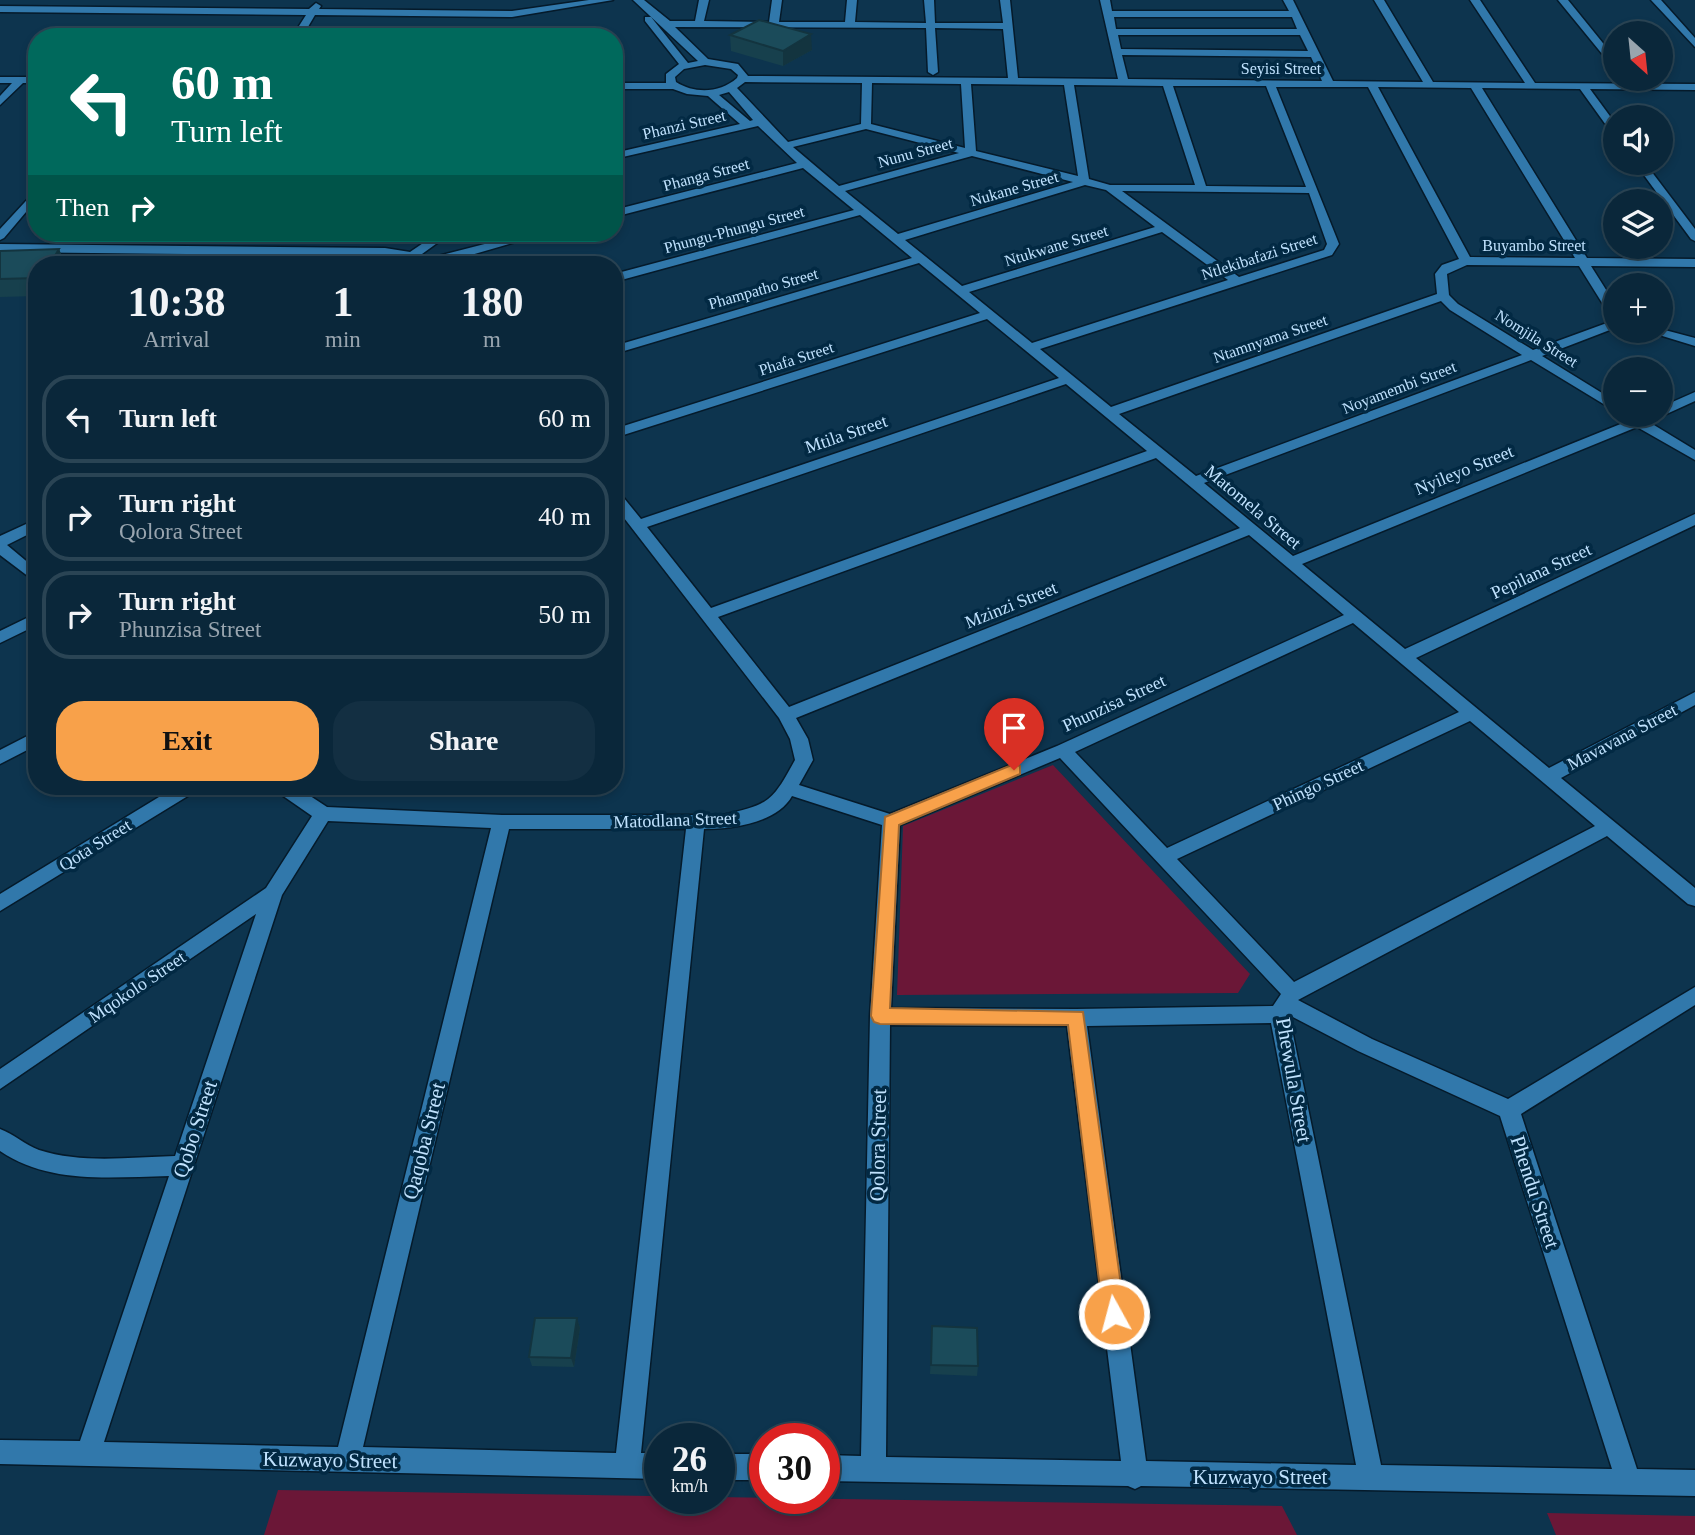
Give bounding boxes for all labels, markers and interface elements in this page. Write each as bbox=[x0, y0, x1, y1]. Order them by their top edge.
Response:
north arrow bbox=[1603, 21, 1673, 91]
map controls bbox=[1603, 21, 1673, 427]
text: 60 m bbox=[171, 55, 273, 110]
icon: left bbox=[56, 56, 147, 147]
street label: Seyisi Street bbox=[1241, 60, 1322, 78]
button: sound bbox=[1603, 105, 1673, 175]
street label: Phanzi Street bbox=[641, 107, 728, 142]
text: Turn left bbox=[171, 113, 283, 149]
street label: Nunu Street bbox=[876, 134, 955, 171]
street label: Phanga Street bbox=[661, 155, 752, 195]
street label: Nukane Street bbox=[968, 168, 1061, 209]
icon: right bbox=[123, 189, 161, 227]
button: layers bbox=[1603, 189, 1673, 259]
text: Then bbox=[56, 193, 109, 222]
street label: Phungu-Phungu Street bbox=[662, 202, 807, 257]
street label: Ntukwane Street bbox=[1002, 222, 1110, 269]
street label: Ntlekibafazi Street bbox=[1199, 230, 1320, 283]
street label: Buyambo Street bbox=[1482, 237, 1586, 255]
street label: Phampatho Street bbox=[706, 265, 821, 313]
button: + bbox=[1603, 273, 1673, 343]
text: 10:38 bbox=[128, 279, 226, 325]
text: 1 bbox=[332, 279, 353, 325]
text: 180 bbox=[460, 279, 523, 325]
street label: Nomjila Street bbox=[1492, 306, 1581, 372]
street label: Ntamnyama Street bbox=[1211, 311, 1330, 367]
text: Arrival bbox=[143, 327, 210, 352]
text: min bbox=[325, 327, 361, 352]
text: m bbox=[483, 327, 501, 352]
street label: Phafa Street bbox=[757, 338, 836, 379]
button: − bbox=[1603, 357, 1673, 427]
street label: Noyamembi Street bbox=[1340, 358, 1459, 418]
icon: left bbox=[60, 400, 98, 438]
text: Turn left bbox=[119, 404, 217, 433]
text: 60 m bbox=[538, 404, 591, 433]
street label: Mtila Street bbox=[802, 411, 890, 457]
street label: Nyileyo Street bbox=[1412, 441, 1516, 499]
street label: Matomela Street bbox=[1201, 461, 1305, 553]
text: Turn right bbox=[119, 489, 236, 518]
icon: right bbox=[60, 498, 98, 536]
text: 40 m bbox=[538, 502, 591, 531]
text: Qolora Street bbox=[119, 519, 242, 544]
street label: Pepilana Street bbox=[1488, 539, 1594, 603]
street label: Mzinzi Street bbox=[962, 577, 1060, 633]
text: Turn right bbox=[119, 587, 236, 616]
icon: right bbox=[60, 596, 98, 634]
text: 50 m bbox=[538, 600, 591, 629]
text: Phunzisa Street bbox=[119, 617, 261, 642]
street label: Phunzisa Street bbox=[1059, 670, 1169, 736]
pin bbox=[984, 698, 1044, 770]
street label: Mavavana Street bbox=[1564, 700, 1680, 774]
button: Exit bbox=[56, 701, 319, 781]
button: Share bbox=[333, 701, 595, 781]
icon: arrive bbox=[995, 709, 1033, 747]
street label: Phingo Street bbox=[1270, 755, 1366, 815]
street label: Matodlana Street bbox=[613, 808, 737, 832]
street label: Qota Street bbox=[55, 815, 135, 875]
street label: Mqokolo Street bbox=[85, 947, 189, 1027]
street label: Phewula Street bbox=[1271, 1016, 1317, 1145]
street label: Qobo Street bbox=[168, 1077, 222, 1181]
street label: Qaqoba Street bbox=[398, 1080, 450, 1202]
street label: Qolora Street bbox=[865, 1088, 891, 1201]
street label: Phendu Street bbox=[1505, 1133, 1565, 1252]
position arrow bbox=[1077, 1277, 1151, 1351]
speed limit sign: 30 bbox=[749, 1423, 840, 1514]
text: 26 bbox=[672, 1440, 707, 1479]
street label: Kuzwayo Street bbox=[262, 1447, 398, 1473]
street label: Kuzwayo Street bbox=[1193, 1465, 1328, 1489]
text: km/h bbox=[671, 1476, 708, 1496]

